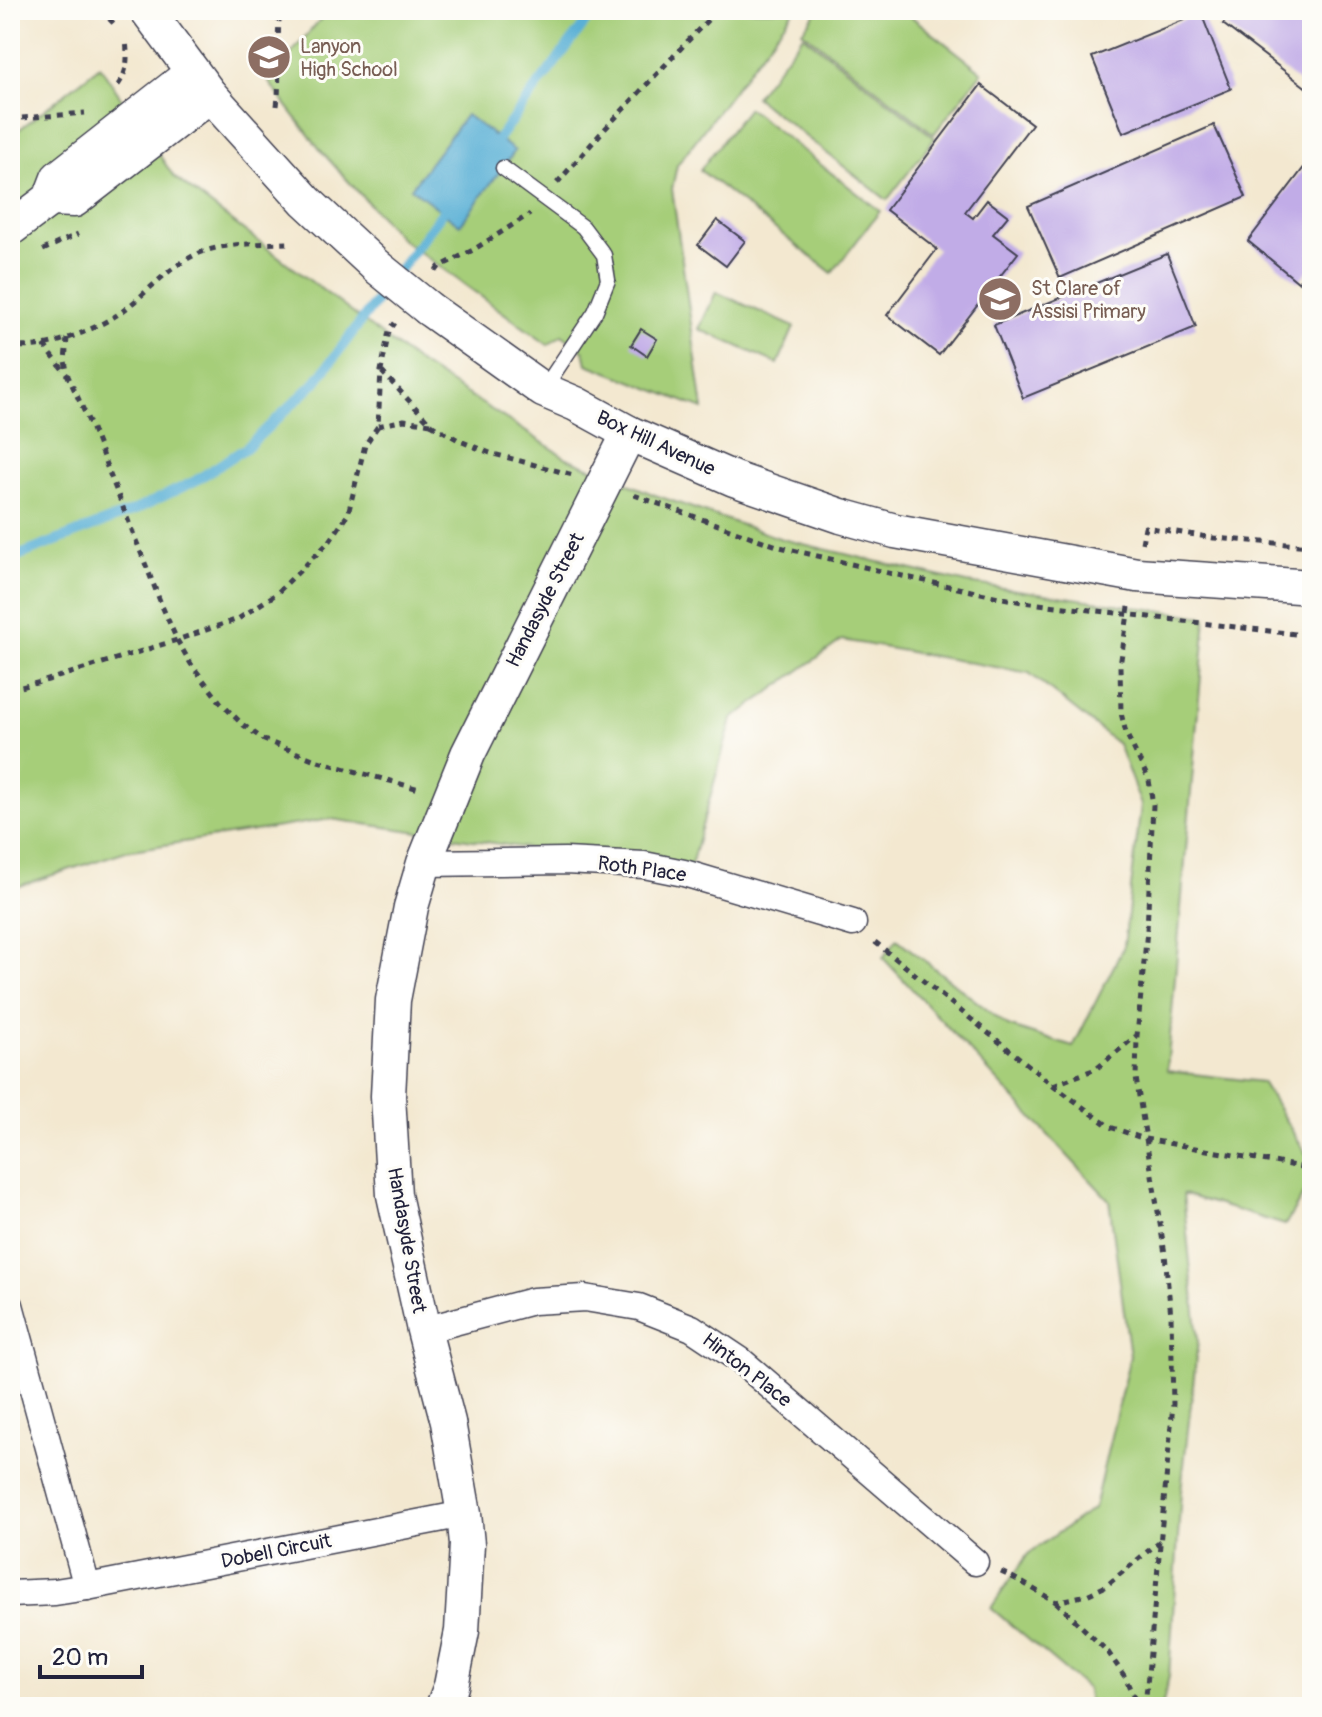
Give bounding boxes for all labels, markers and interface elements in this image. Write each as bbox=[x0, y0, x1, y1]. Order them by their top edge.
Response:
school or university icon: Lanyon High School bbox=[245, 33, 293, 81]
place label: Lanyon High School bbox=[300, 34, 398, 82]
school or university icon: St Clare of Assisi Primary bbox=[976, 275, 1024, 323]
place label: St Clare of Assisi Primary bbox=[1031, 276, 1146, 324]
street label: Box Hill Avenue bbox=[593, 405, 719, 481]
street label: Handasyde Street bbox=[500, 528, 590, 671]
street label: Roth Place bbox=[596, 850, 688, 888]
street label: Handasyde Street bbox=[382, 1165, 432, 1316]
street label: Hinton Place bbox=[697, 1327, 797, 1413]
street label: Dobell Circuit bbox=[219, 1528, 334, 1574]
scale bar bbox=[40, 1629, 142, 1679]
text: 20 m bbox=[52, 1643, 108, 1672]

